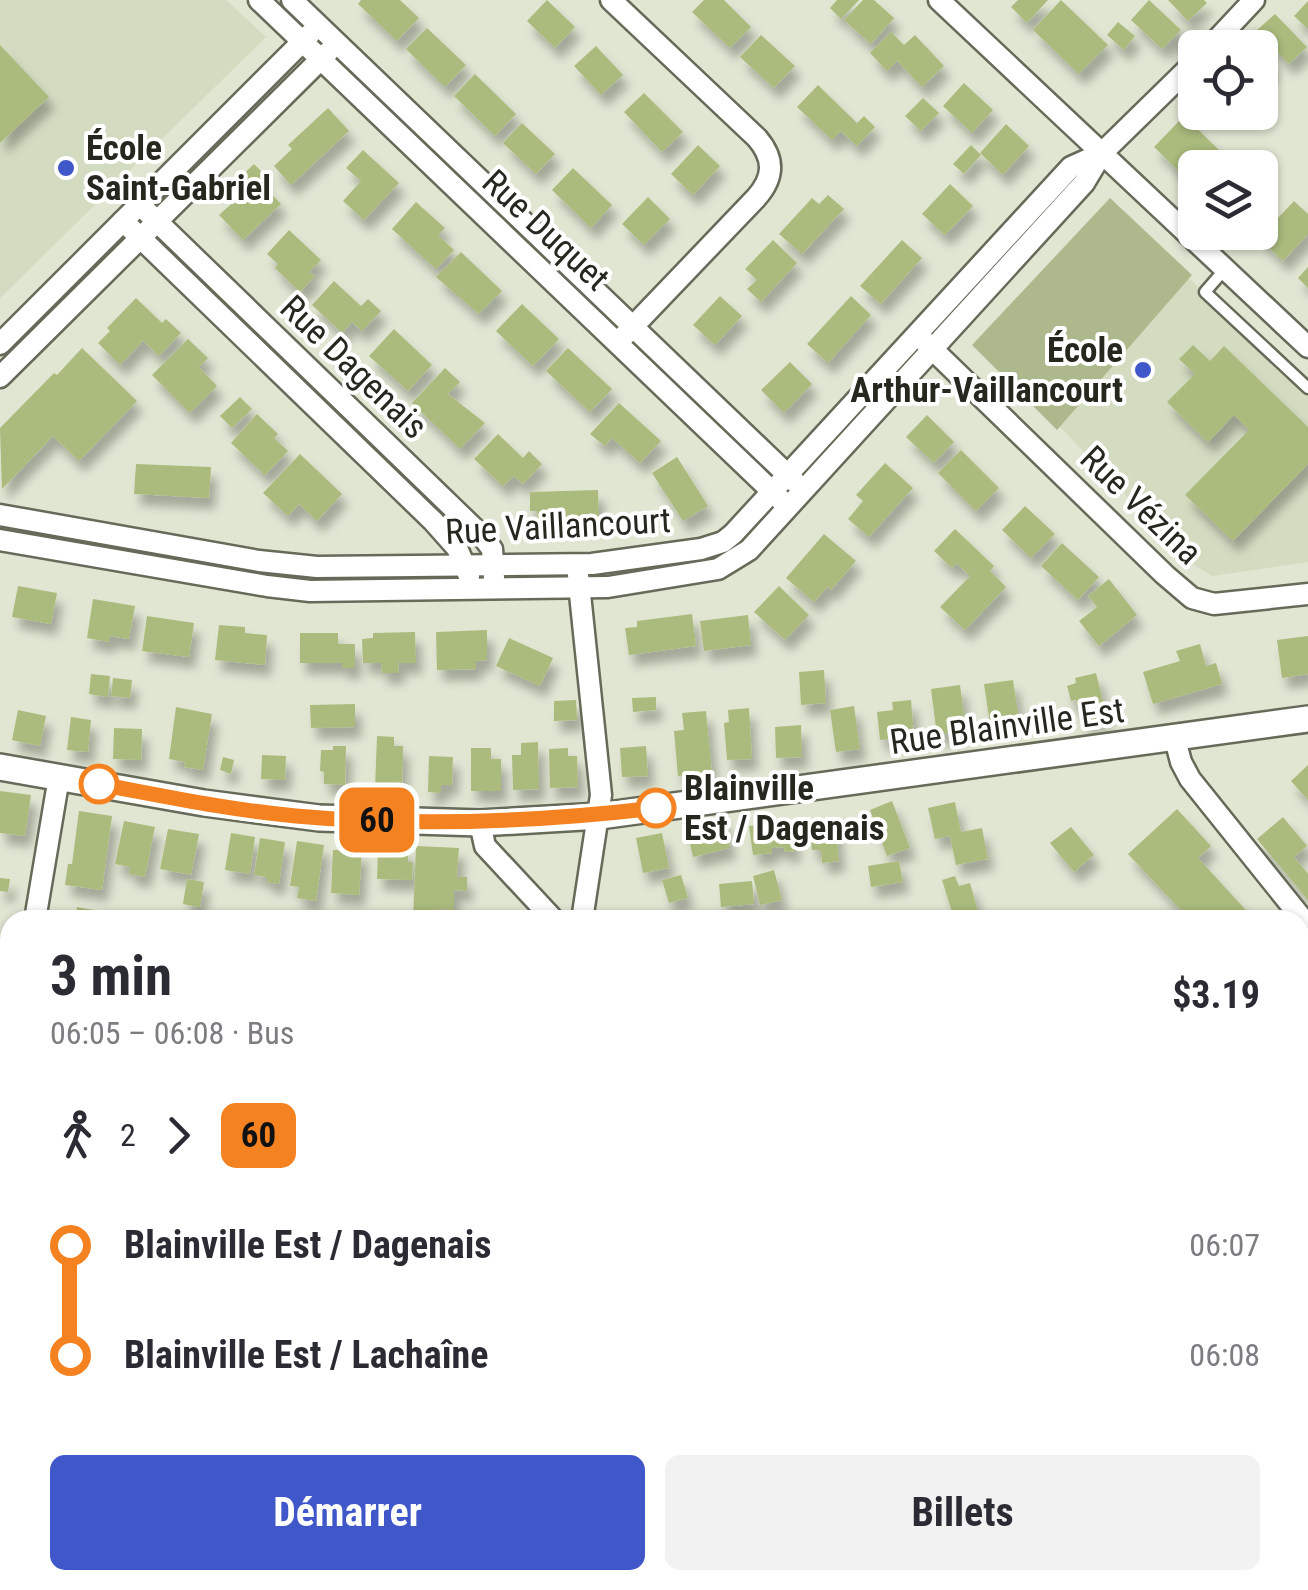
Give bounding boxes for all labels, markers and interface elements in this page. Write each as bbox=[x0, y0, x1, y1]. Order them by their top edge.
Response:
map controls bbox=[1178, 30, 1278, 250]
button: locate bbox=[1178, 30, 1278, 130]
place label: École Saint-Gabriel bbox=[86, 128, 271, 209]
button: layers bbox=[1178, 150, 1278, 250]
marker: École Saint-Gabriel bbox=[55, 157, 77, 179]
street label: Rue Duquet bbox=[474, 161, 617, 299]
street label: Rue Dagenais bbox=[272, 287, 436, 447]
place label: École Arthur-Vaillancourt bbox=[850, 330, 1123, 411]
marker: École Arthur-Vaillancourt bbox=[1132, 359, 1154, 381]
street label: Rue Vézina bbox=[1072, 438, 1210, 573]
street label: Rue Vaillancourt bbox=[444, 500, 672, 553]
street label: Rue Blainville Est bbox=[887, 690, 1127, 763]
unlabelled marker bbox=[80, 765, 118, 803]
place label: Blainville Est / Dagenais bbox=[684, 768, 885, 849]
line badge: 60 bbox=[332, 788, 422, 852]
marker: Blainville Est / Dagenais bbox=[637, 789, 675, 827]
text: 60 bbox=[359, 800, 395, 841]
text: 3 min bbox=[50, 944, 172, 1008]
text: $3.19 bbox=[1172, 973, 1260, 1017]
text: 06:05 – 06:08 · Bus bbox=[50, 1014, 294, 1052]
icon: walk bbox=[50, 1108, 105, 1163]
icon: forward bbox=[151, 1108, 206, 1163]
text: 60 bbox=[241, 1115, 276, 1156]
text: 2 bbox=[120, 1116, 136, 1154]
text: Blainville Est / Dagenais bbox=[124, 1223, 492, 1267]
text: 06:07 bbox=[1189, 1226, 1260, 1264]
text: Blainville Est / Lachaîne bbox=[124, 1333, 489, 1377]
text: 06:08 bbox=[1189, 1336, 1260, 1374]
button: Démarrer bbox=[50, 1455, 645, 1570]
button: Billets bbox=[665, 1455, 1260, 1570]

